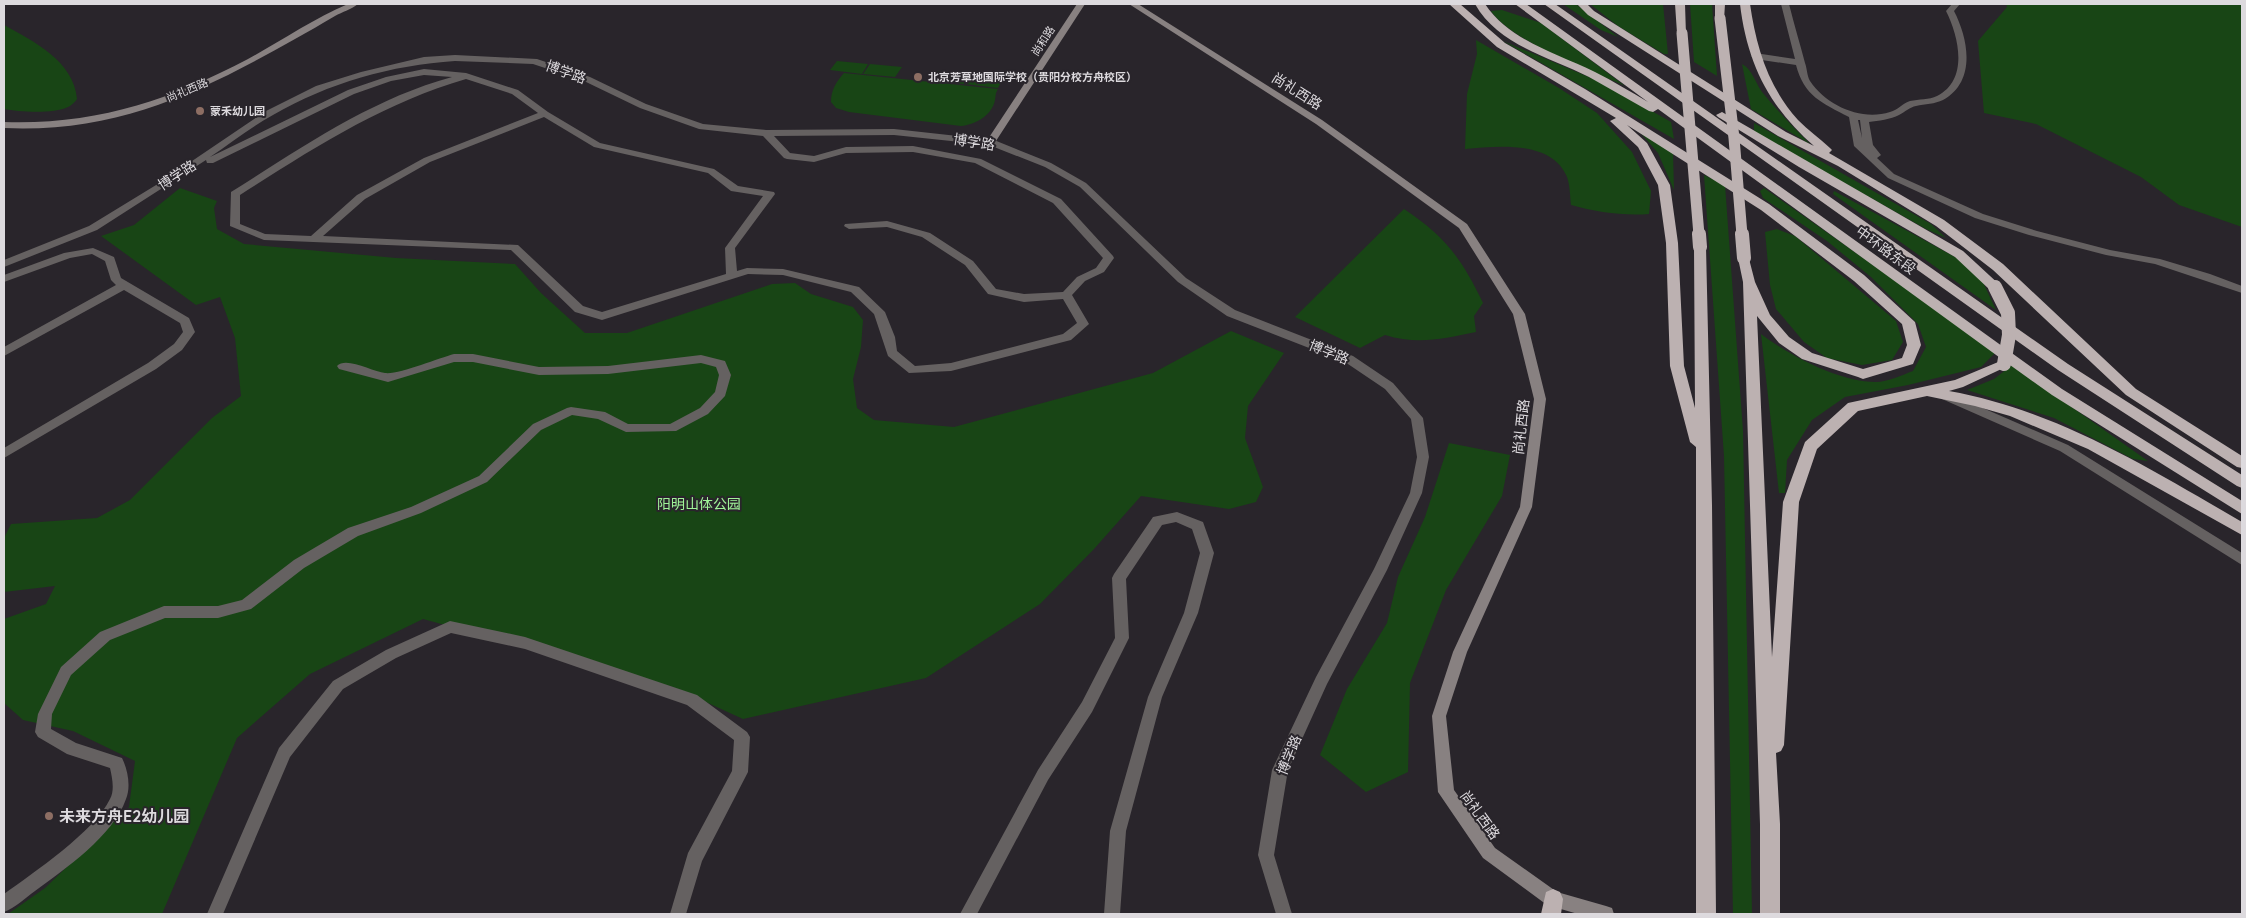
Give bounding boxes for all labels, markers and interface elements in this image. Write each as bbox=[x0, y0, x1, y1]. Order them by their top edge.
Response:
street label: 尚和路 bbox=[1028, 23, 1058, 59]
street label: 博学路 bbox=[543, 56, 589, 88]
street label: 尚礼西路 bbox=[1268, 69, 1326, 113]
place label: 北京芳草地国际学校（贵阳分校方舟校区） bbox=[928, 70, 1137, 84]
marker: 北京芳草地国际学校（贵阳分校方舟校区） bbox=[912, 71, 924, 83]
street label: 尚礼西路 bbox=[164, 75, 210, 105]
place label: 蒙禾幼儿园 bbox=[210, 104, 265, 118]
marker: 蒙禾幼儿园 bbox=[194, 105, 206, 117]
street label: 博学路 bbox=[952, 130, 996, 154]
street label: 博学路 bbox=[154, 156, 200, 194]
street label: 中环路东段 bbox=[1852, 222, 1920, 278]
street label: 博学路 bbox=[1306, 336, 1352, 368]
street label: 尚礼西路 bbox=[1509, 398, 1533, 456]
park label: 阳明山体公园 bbox=[657, 495, 741, 513]
street label: 博学路 bbox=[1273, 732, 1305, 778]
street label: 尚礼西路 bbox=[1456, 787, 1504, 843]
place label: 未来方舟E2幼儿园 bbox=[59, 806, 189, 826]
marker: 未来方舟E2幼儿园 bbox=[43, 810, 55, 822]

